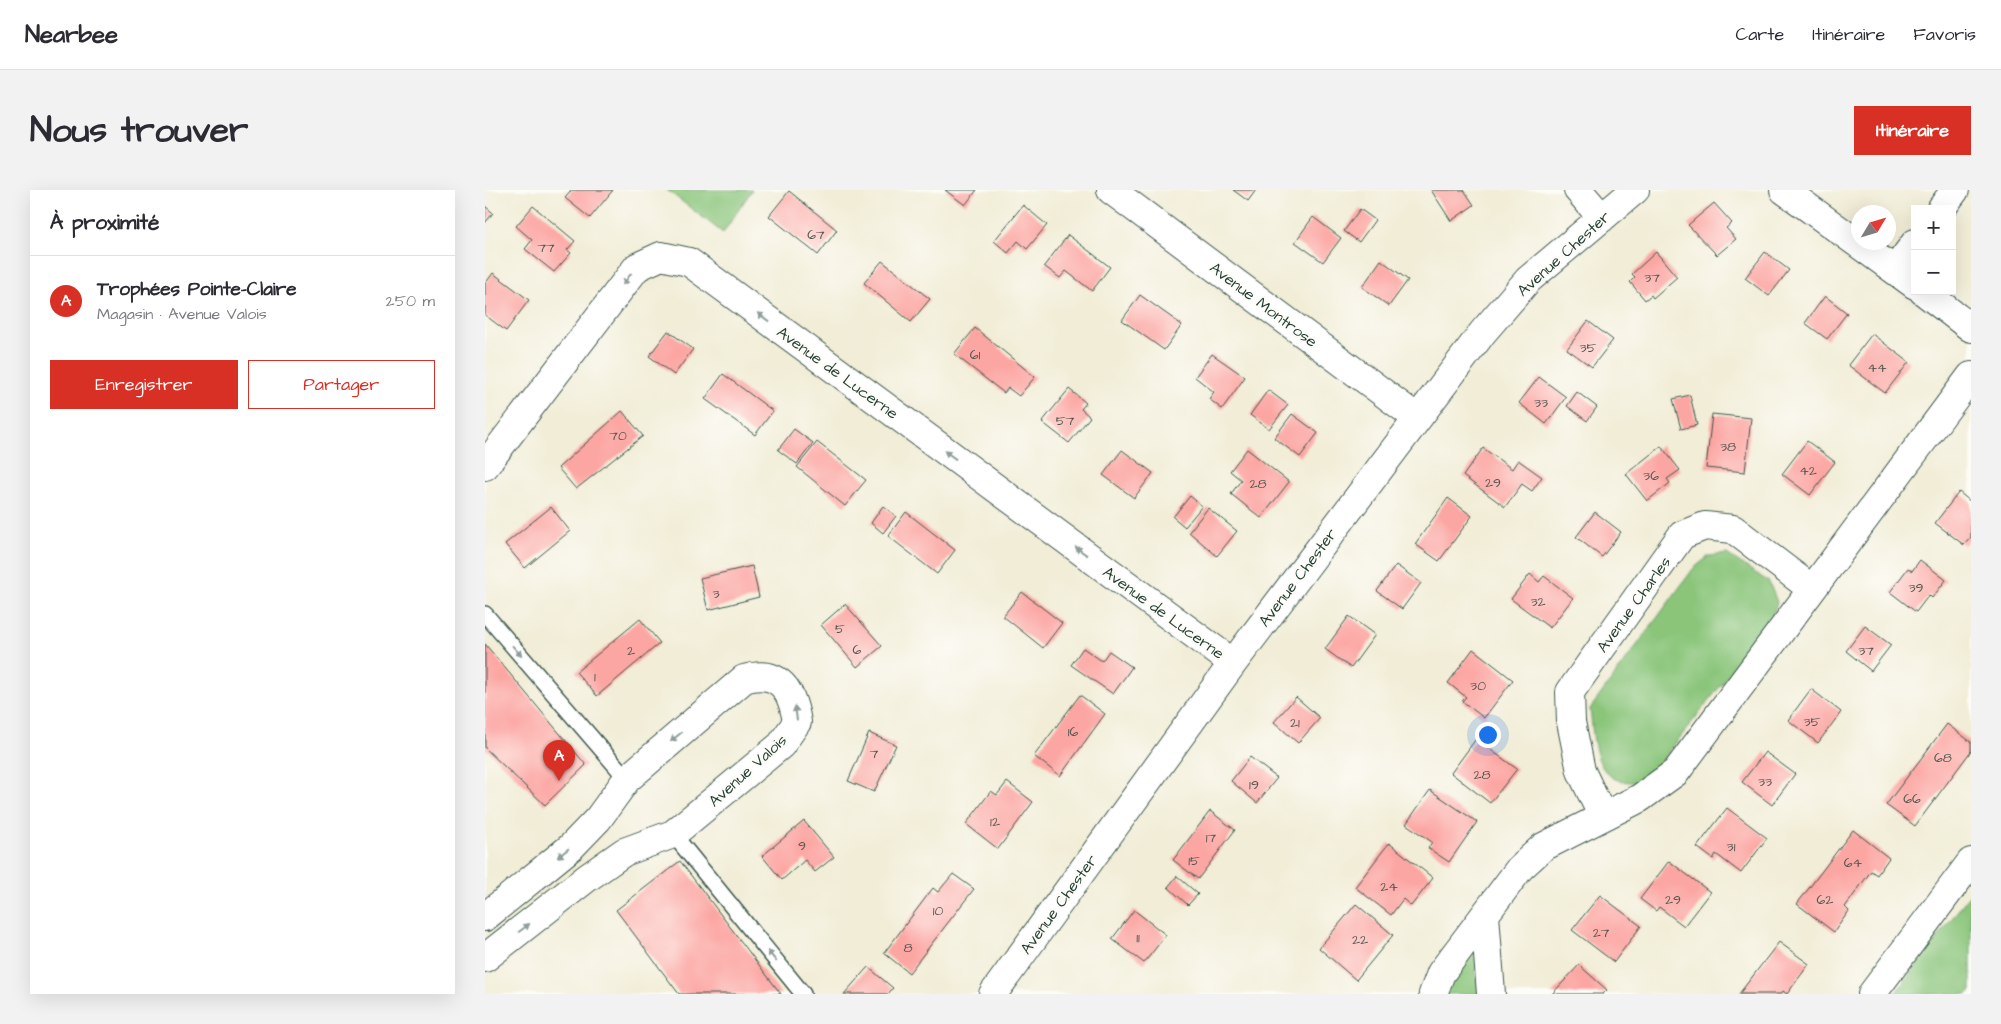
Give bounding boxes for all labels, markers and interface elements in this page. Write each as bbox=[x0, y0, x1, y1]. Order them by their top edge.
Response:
text: Nearbee bbox=[25, 18, 118, 52]
text: Carte bbox=[1735, 22, 1784, 47]
text: Itinéraire bbox=[1812, 22, 1885, 47]
text: Favoris bbox=[1913, 22, 1976, 47]
text: Nous trouver bbox=[30, 106, 248, 155]
button: Itinéraire bbox=[1854, 106, 1971, 155]
north arrow bbox=[1851, 205, 1896, 250]
map controls bbox=[1911, 205, 1956, 295]
button: + bbox=[1911, 205, 1956, 250]
street label: Avenue Chester bbox=[1512, 206, 1615, 301]
text: À proximité bbox=[50, 208, 159, 237]
house number: 67 bbox=[807, 225, 825, 245]
house number: 77 bbox=[537, 238, 555, 258]
button: − bbox=[1911, 250, 1956, 295]
street label: Avenue Montrose bbox=[1205, 257, 1322, 353]
house number: 37 bbox=[1644, 268, 1660, 288]
one-way arrow bbox=[622, 272, 633, 285]
text: Trophées Pointe-Claire bbox=[97, 276, 296, 303]
text: A bbox=[61, 290, 71, 312]
text: 250 m bbox=[386, 290, 435, 312]
text: Magasin · Avenue Valois bbox=[97, 303, 267, 325]
one-way arrow bbox=[756, 312, 770, 322]
street label: Avenue de Lucerne bbox=[772, 321, 903, 425]
house number: 35 bbox=[1579, 338, 1597, 358]
house number: 61 bbox=[970, 345, 980, 365]
house number: 44 bbox=[1867, 358, 1887, 378]
button: Enregistrer bbox=[50, 360, 238, 409]
button: Partager bbox=[248, 360, 435, 409]
house number: 33 bbox=[1534, 393, 1548, 413]
house number: 57 bbox=[1056, 411, 1075, 431]
house number: 70 bbox=[609, 426, 627, 446]
house number: 38 bbox=[1720, 437, 1736, 457]
one-way arrow bbox=[943, 450, 957, 460]
house number: 42 bbox=[1799, 461, 1817, 481]
house number: 36 bbox=[1643, 466, 1659, 486]
house number: 29 bbox=[1485, 473, 1501, 493]
house number: 28 bbox=[1249, 474, 1267, 494]
street label: Avenue Chester bbox=[1253, 524, 1342, 631]
one-way arrow bbox=[1074, 546, 1088, 556]
street label: Avenue Charles bbox=[1591, 552, 1676, 657]
street label: Avenue de Lucerne bbox=[1098, 561, 1229, 665]
house number: 39 bbox=[1908, 578, 1924, 598]
house number: 3 bbox=[712, 584, 720, 604]
house number: 32 bbox=[1530, 592, 1546, 612]
house number: 5 bbox=[835, 619, 845, 639]
house number: 6 bbox=[853, 640, 862, 660]
house number: 2 bbox=[627, 641, 635, 661]
house number: 37 bbox=[1858, 641, 1874, 661]
one-way arrow bbox=[511, 644, 523, 656]
house number: 1 bbox=[594, 667, 596, 687]
house number: 30 bbox=[1470, 676, 1486, 696]
one-way arrow bbox=[791, 704, 799, 720]
house number: 35 bbox=[1803, 712, 1821, 732]
house number: 21 bbox=[1290, 713, 1300, 733]
house number: 16 bbox=[1068, 722, 1079, 742]
your location bbox=[1475, 722, 1501, 748]
street label: Avenue Valois bbox=[704, 730, 792, 812]
one-way arrow bbox=[670, 732, 683, 743]
pin: A bbox=[543, 740, 575, 781]
house number: 7 bbox=[870, 744, 879, 764]
house number: 68 bbox=[1934, 748, 1952, 768]
house number: 28 bbox=[1473, 765, 1491, 785]
house number: 33 bbox=[1758, 772, 1772, 792]
house number: 19 bbox=[1249, 775, 1259, 795]
house number: 66 bbox=[1903, 789, 1921, 809]
house number: 12 bbox=[990, 812, 1000, 832]
house number: 17 bbox=[1206, 828, 1217, 848]
house number: 9 bbox=[798, 836, 806, 856]
house number: 31 bbox=[1727, 837, 1736, 857]
one-way arrow bbox=[556, 848, 570, 858]
street label: Avenue Chester bbox=[1015, 850, 1103, 959]
house number: 15 bbox=[1188, 851, 1200, 871]
house number: 64 bbox=[1844, 853, 1863, 873]
house number: 24 bbox=[1380, 877, 1398, 897]
house number: 29 bbox=[1665, 890, 1681, 910]
house number: 62 bbox=[1817, 890, 1833, 910]
house number: 10 bbox=[933, 901, 943, 921]
one-way arrow bbox=[517, 922, 530, 933]
house number: 27 bbox=[1593, 923, 1610, 943]
house number: 11 bbox=[1136, 928, 1140, 948]
house number: 22 bbox=[1352, 930, 1368, 950]
house number: 8 bbox=[903, 938, 913, 958]
one-way arrow bbox=[766, 950, 777, 963]

